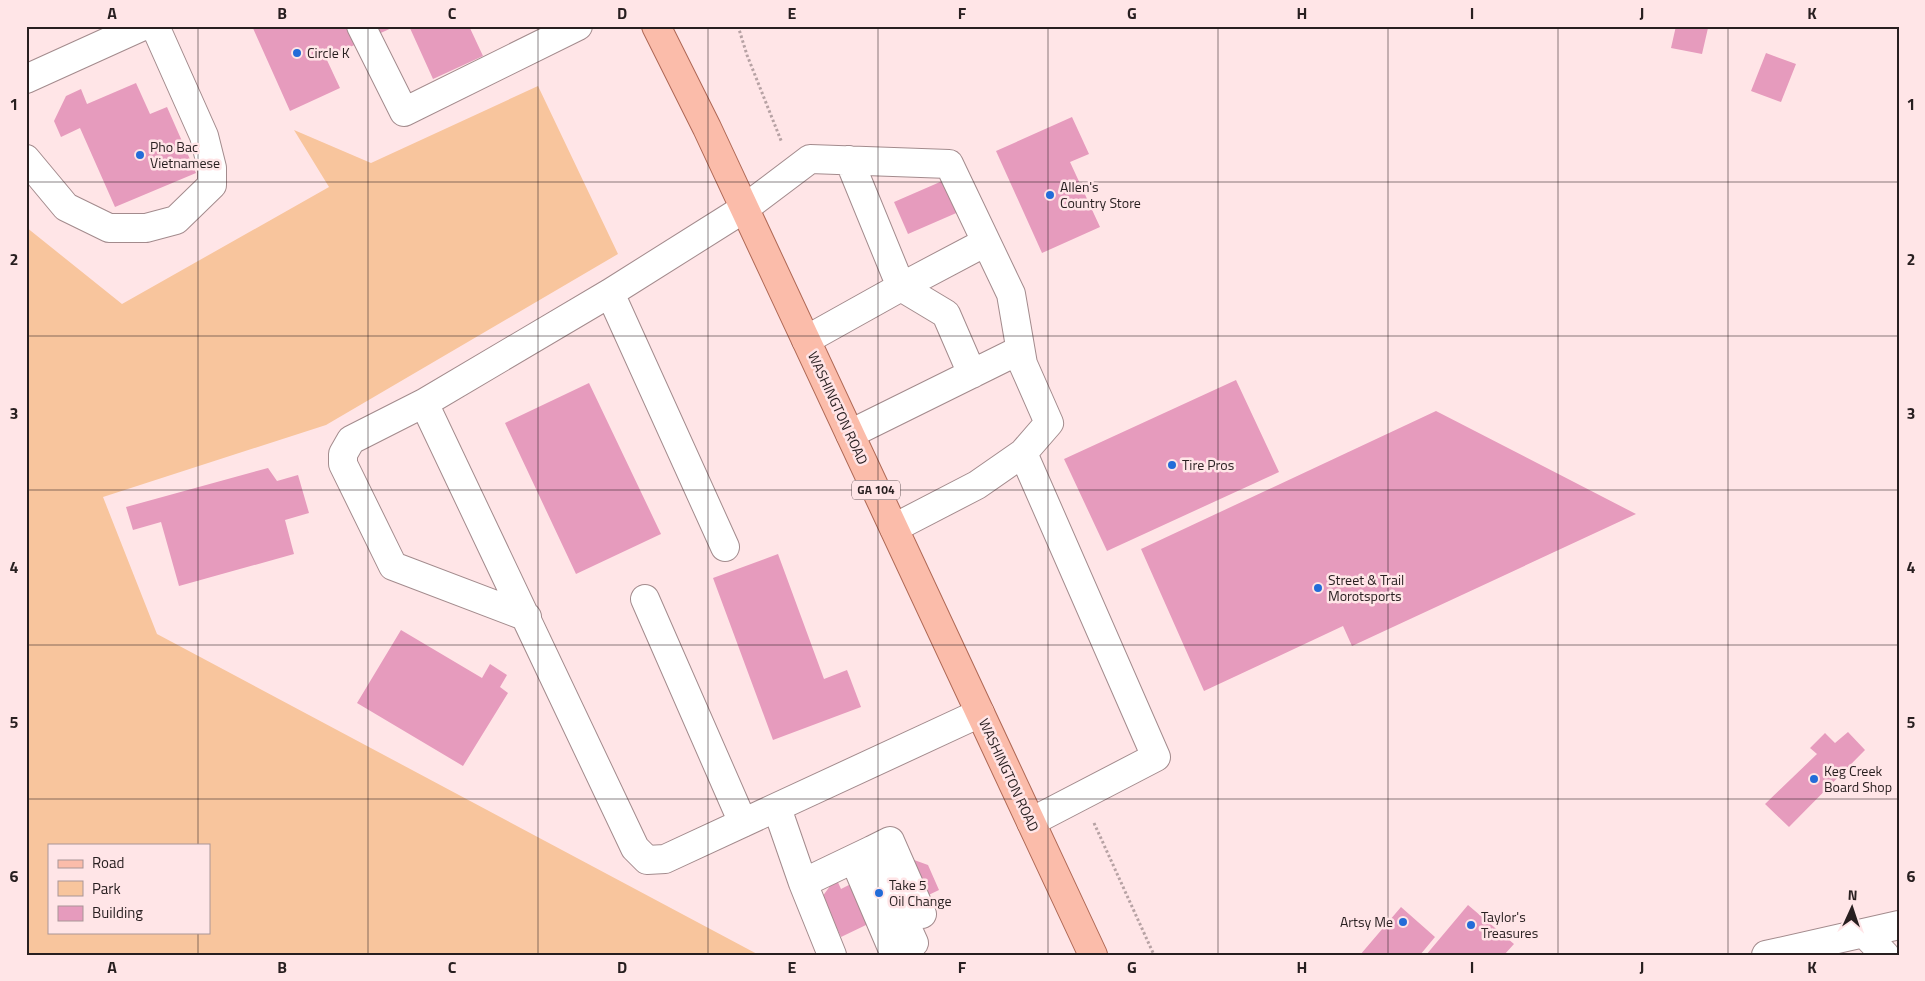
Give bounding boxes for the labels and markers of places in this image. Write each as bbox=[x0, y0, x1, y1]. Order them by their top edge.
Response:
place label: Circle K bbox=[307, 42, 350, 63]
marker: Circle K bbox=[291, 47, 303, 59]
place label: Pho Bac Vietnamese bbox=[150, 136, 220, 173]
marker: Pho Bac Vietnamese bbox=[134, 149, 146, 161]
place label: Allen's Country Store bbox=[1060, 176, 1141, 213]
marker: Allen's Country Store bbox=[1044, 189, 1056, 201]
place label: Tire Pros bbox=[1182, 454, 1234, 475]
marker: Tire Pros bbox=[1166, 459, 1178, 471]
place label: Street & Trail Morotsports bbox=[1328, 569, 1404, 606]
marker: Street & Trail Morotsports bbox=[1312, 582, 1324, 594]
place label: Keg Creek Board Shop bbox=[1824, 760, 1892, 797]
marker: Keg Creek Board Shop bbox=[1808, 773, 1820, 785]
place label: Take 5 Oil Change bbox=[889, 874, 952, 911]
marker: Take 5 Oil Change bbox=[873, 887, 885, 899]
place label: Taylor's Treasures bbox=[1481, 906, 1538, 943]
place label: Artsy Me bbox=[1340, 911, 1393, 932]
marker: Artsy Me bbox=[1397, 916, 1409, 928]
marker: Taylor's Treasures bbox=[1465, 919, 1477, 931]

